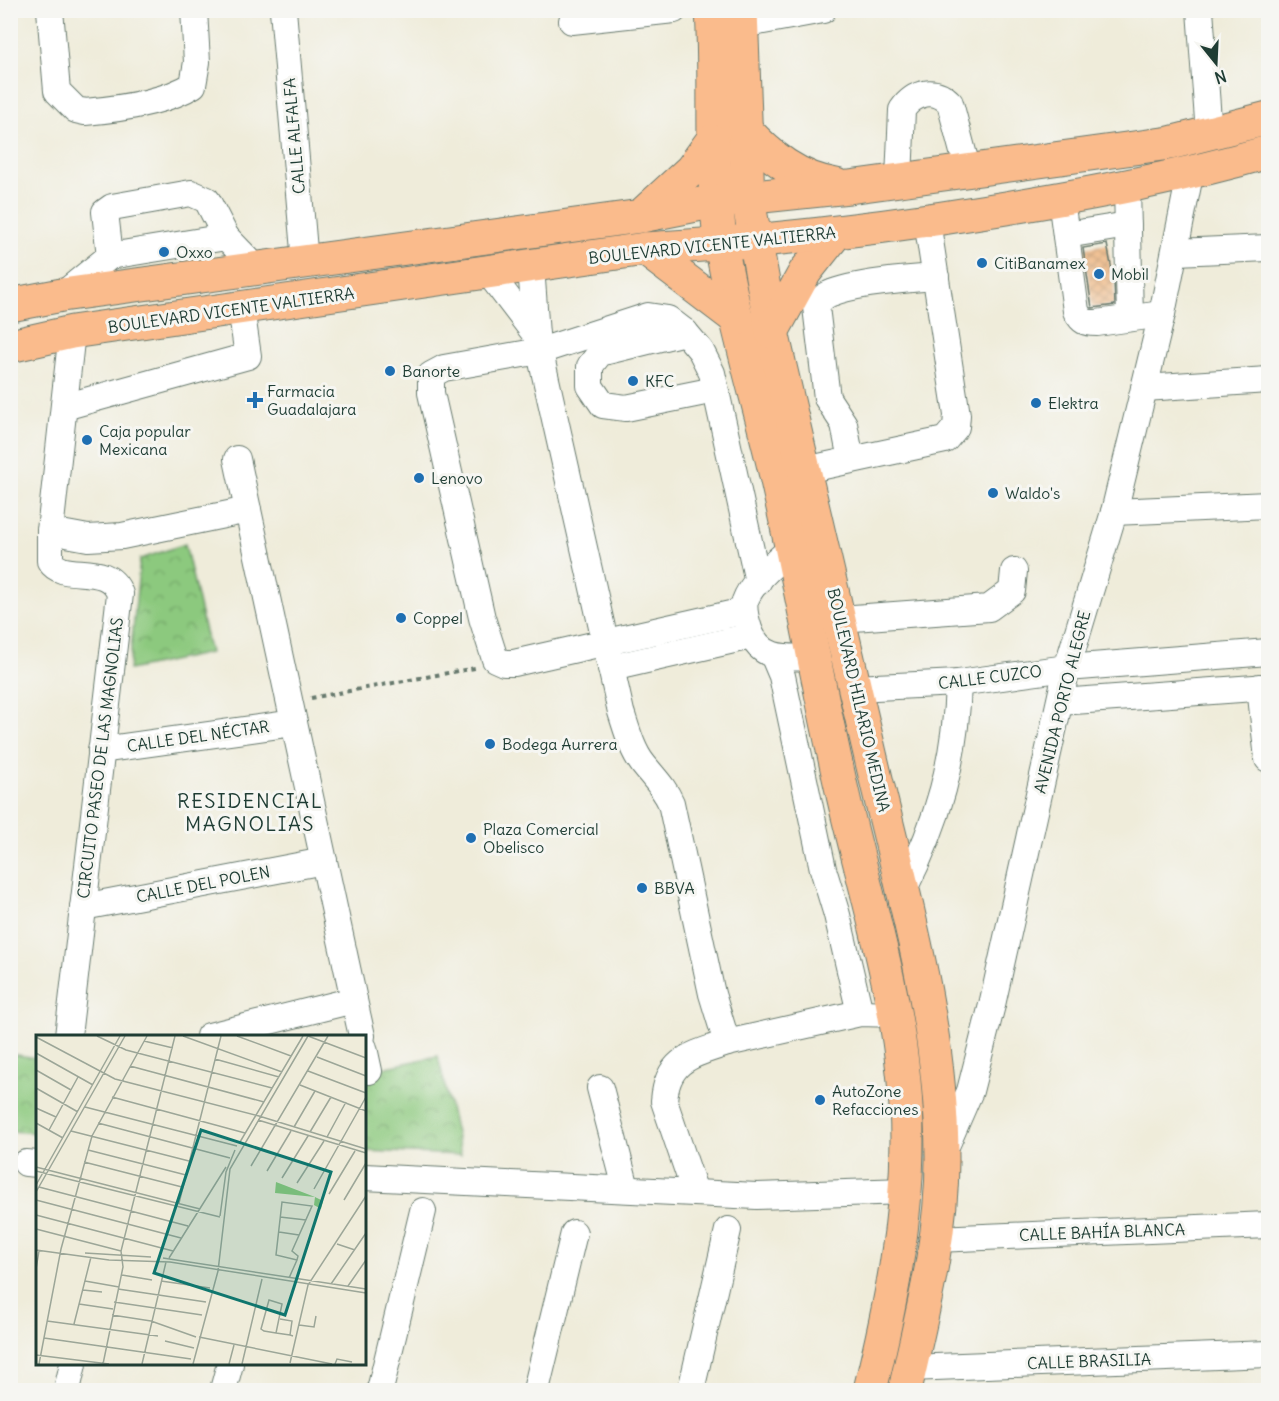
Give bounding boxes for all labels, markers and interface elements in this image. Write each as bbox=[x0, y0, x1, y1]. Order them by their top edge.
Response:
north arrow bbox=[1186, 33, 1246, 93]
text: N bbox=[1212, 66, 1229, 88]
street label: CALLE ALFALFA bbox=[279, 77, 309, 195]
street label: BOULEVARD VICENTE VALTIERRA bbox=[587, 222, 837, 268]
place label: Oxxo bbox=[176, 242, 213, 262]
marker: Oxxo bbox=[157, 245, 171, 259]
place label: CitiBanamex bbox=[994, 253, 1086, 273]
marker: CitiBanamex bbox=[975, 256, 989, 270]
place label: Mobil bbox=[1111, 264, 1149, 284]
marker: Mobil bbox=[1092, 267, 1106, 281]
street label: BOULEVARD VICENTE VALTIERRA bbox=[107, 283, 355, 337]
place label: Banorte bbox=[402, 361, 460, 381]
marker: Banorte bbox=[383, 364, 397, 378]
place label: KFC bbox=[645, 371, 674, 391]
marker: KFC bbox=[626, 374, 640, 388]
place label: Farmacia Guadalajara bbox=[267, 381, 356, 419]
marker: Farmacia Guadalajara bbox=[248, 393, 262, 407]
place label: Elektra bbox=[1048, 393, 1099, 413]
marker: Elektra bbox=[1029, 396, 1043, 410]
place label: Caja popular Mexicana bbox=[99, 421, 191, 459]
marker: Caja popular Mexicana bbox=[80, 433, 94, 447]
place label: Lenovo bbox=[431, 468, 483, 488]
marker: Lenovo bbox=[412, 471, 426, 485]
place label: Waldo's bbox=[1005, 483, 1060, 503]
marker: Waldo's bbox=[986, 486, 1000, 500]
street label: BOULEVARD HILARIO MEDINA bbox=[823, 586, 895, 814]
place label: Coppel bbox=[413, 608, 463, 628]
street label: AVENIDA PORTO ALEGRE bbox=[1030, 608, 1094, 796]
marker: Coppel bbox=[394, 611, 408, 625]
street label: CIRCUITO PASEO DE LAS MAGNOLIAS bbox=[73, 616, 127, 900]
street label: CALLE CUZCO bbox=[937, 661, 1043, 693]
street label: CALLE DEL NÉCTAR bbox=[126, 716, 270, 756]
place label: Bodega Aurrera bbox=[502, 734, 618, 754]
marker: Bodega Aurrera bbox=[483, 737, 497, 751]
district label: RESIDENCIAL MAGNOLIAS bbox=[177, 788, 323, 836]
place label: Plaza Comercial Obelisco bbox=[483, 819, 599, 857]
marker: Plaza Comercial Obelisco bbox=[464, 831, 478, 845]
street label: CALLE DEL POLEN bbox=[134, 861, 272, 907]
place label: BBVA bbox=[654, 878, 695, 898]
marker: BBVA bbox=[635, 881, 649, 895]
inset map bbox=[36, 1035, 366, 1365]
place label: AutoZone Refacciones bbox=[832, 1081, 918, 1119]
marker: AutoZone Refacciones bbox=[813, 1093, 827, 1107]
street label: CALLE BAHÍA BLANCA bbox=[1019, 1219, 1185, 1245]
street label: CALLE BRASILIA bbox=[1027, 1349, 1151, 1373]

